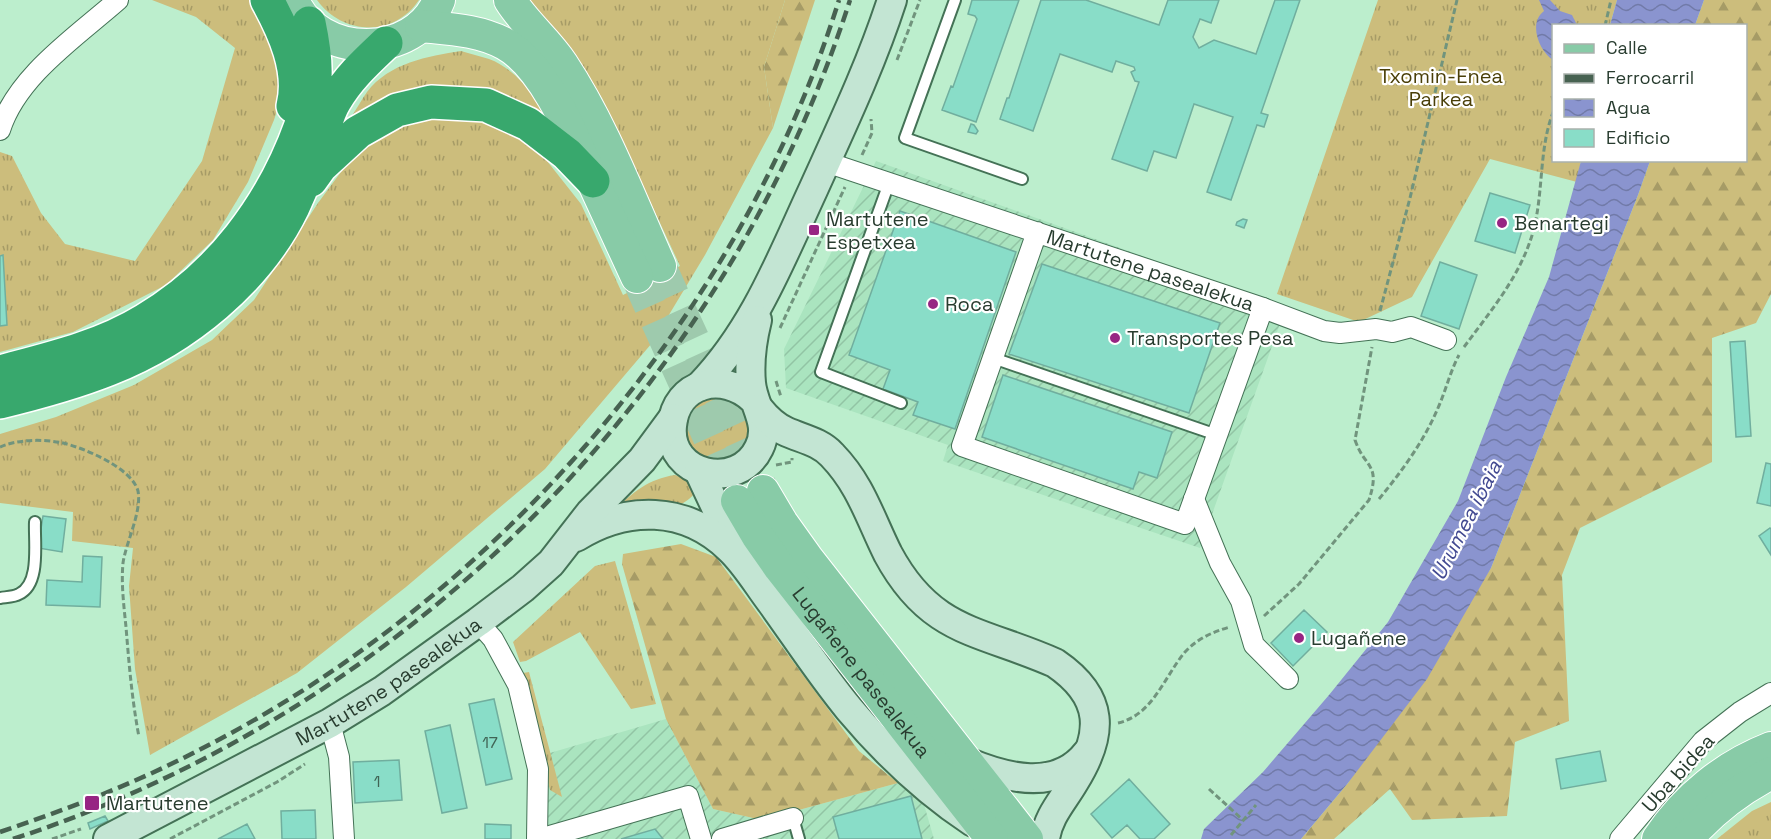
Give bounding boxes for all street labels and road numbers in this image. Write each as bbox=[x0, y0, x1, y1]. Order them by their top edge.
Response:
street label: Martutene pasealekua bbox=[1043, 224, 1258, 317]
street label: Lugañene pasealekua bbox=[787, 581, 937, 763]
street label: Martutene pasealekua bbox=[291, 611, 486, 752]
street label: Uba bidea bbox=[1636, 728, 1720, 818]

